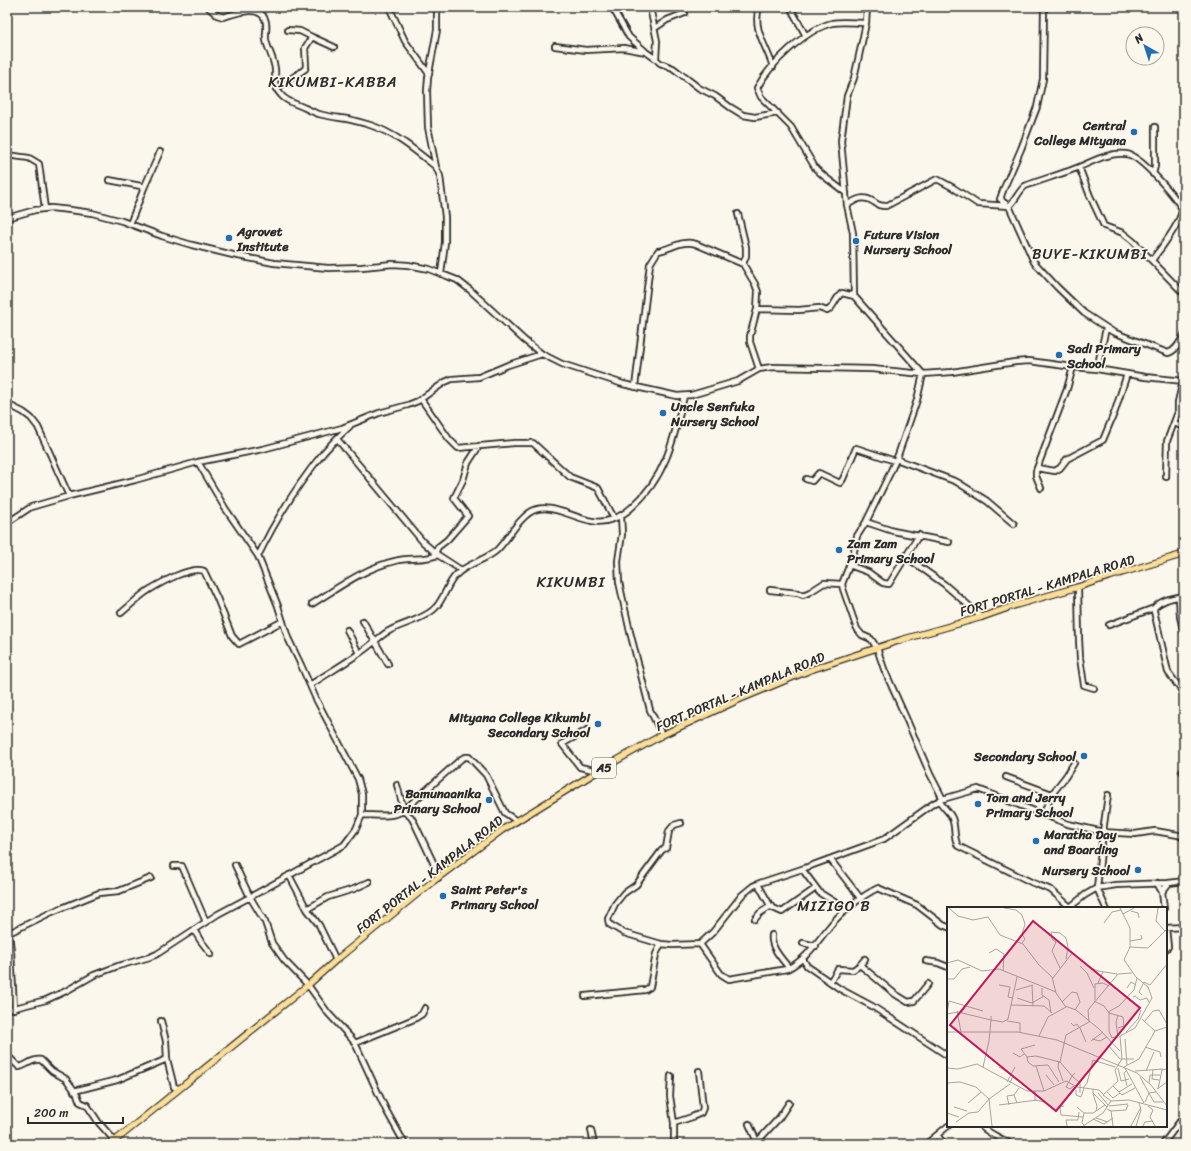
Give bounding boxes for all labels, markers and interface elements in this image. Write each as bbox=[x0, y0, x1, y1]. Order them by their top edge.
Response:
north arrow bbox=[1125, 26, 1165, 66]
text: N bbox=[1129, 29, 1148, 49]
district label: KIKUMBI-KABBA bbox=[268, 69, 398, 95]
place label: Central College Mityana bbox=[1033, 114, 1127, 152]
marker: Central College Mityana bbox=[1129, 127, 1139, 137]
place label: Agrovet Institute bbox=[236, 220, 289, 258]
place label: Future Vision Nursery School bbox=[863, 223, 953, 261]
marker: Agrovet Institute bbox=[224, 233, 234, 243]
marker: Future Vision Nursery School bbox=[851, 236, 861, 246]
district label: BUYE-KIKUMBI bbox=[1032, 241, 1148, 267]
place label: Sadi Primary School bbox=[1066, 337, 1142, 375]
marker: Sadi Primary School bbox=[1054, 350, 1064, 360]
place label: Uncle Senfuka Nursery School bbox=[670, 395, 760, 433]
marker: Uncle Senfuka Nursery School bbox=[658, 408, 668, 418]
place label: Zam Zam Primary School bbox=[846, 532, 935, 570]
marker: Zam Zam Primary School bbox=[834, 545, 844, 555]
street label: FORT PORTAL - KAMPALA ROAD bbox=[957, 548, 1138, 623]
district label: KIKUMBI bbox=[537, 569, 605, 595]
street label: FORT PORTAL - KAMPALA ROAD bbox=[652, 645, 829, 738]
place label: Mityana College Kikumbi Secondary School bbox=[448, 706, 591, 744]
marker: Mityana College Kikumbi Secondary School bbox=[593, 719, 603, 729]
place label: Secondary School bbox=[973, 745, 1077, 768]
marker: Secondary School bbox=[1079, 751, 1089, 761]
road number: A5 bbox=[592, 758, 616, 778]
place label: Bamunaanika Primary School bbox=[394, 782, 482, 820]
place label: Tom and Jerry Primary School bbox=[986, 786, 1074, 824]
marker: Bamunaanika Primary School bbox=[484, 795, 494, 805]
marker: Tom and Jerry Primary School bbox=[973, 799, 983, 809]
street label: FORT PORTAL - KAMPALA ROAD bbox=[351, 809, 508, 939]
place label: Maratha Day and Boarding bbox=[1043, 823, 1119, 861]
marker: Maratha Day and Boarding bbox=[1031, 836, 1041, 846]
place label: Nursery School bbox=[1041, 859, 1131, 882]
marker: Nursery School bbox=[1133, 865, 1143, 875]
place label: Saint Peter's Primary School bbox=[450, 878, 539, 916]
marker: Saint Peter's Primary School bbox=[438, 891, 448, 901]
district label: MIZIGO B bbox=[797, 893, 871, 919]
inset map bbox=[947, 907, 1167, 1127]
scale bar bbox=[28, 1099, 123, 1125]
text: 200 m bbox=[34, 1102, 68, 1124]

